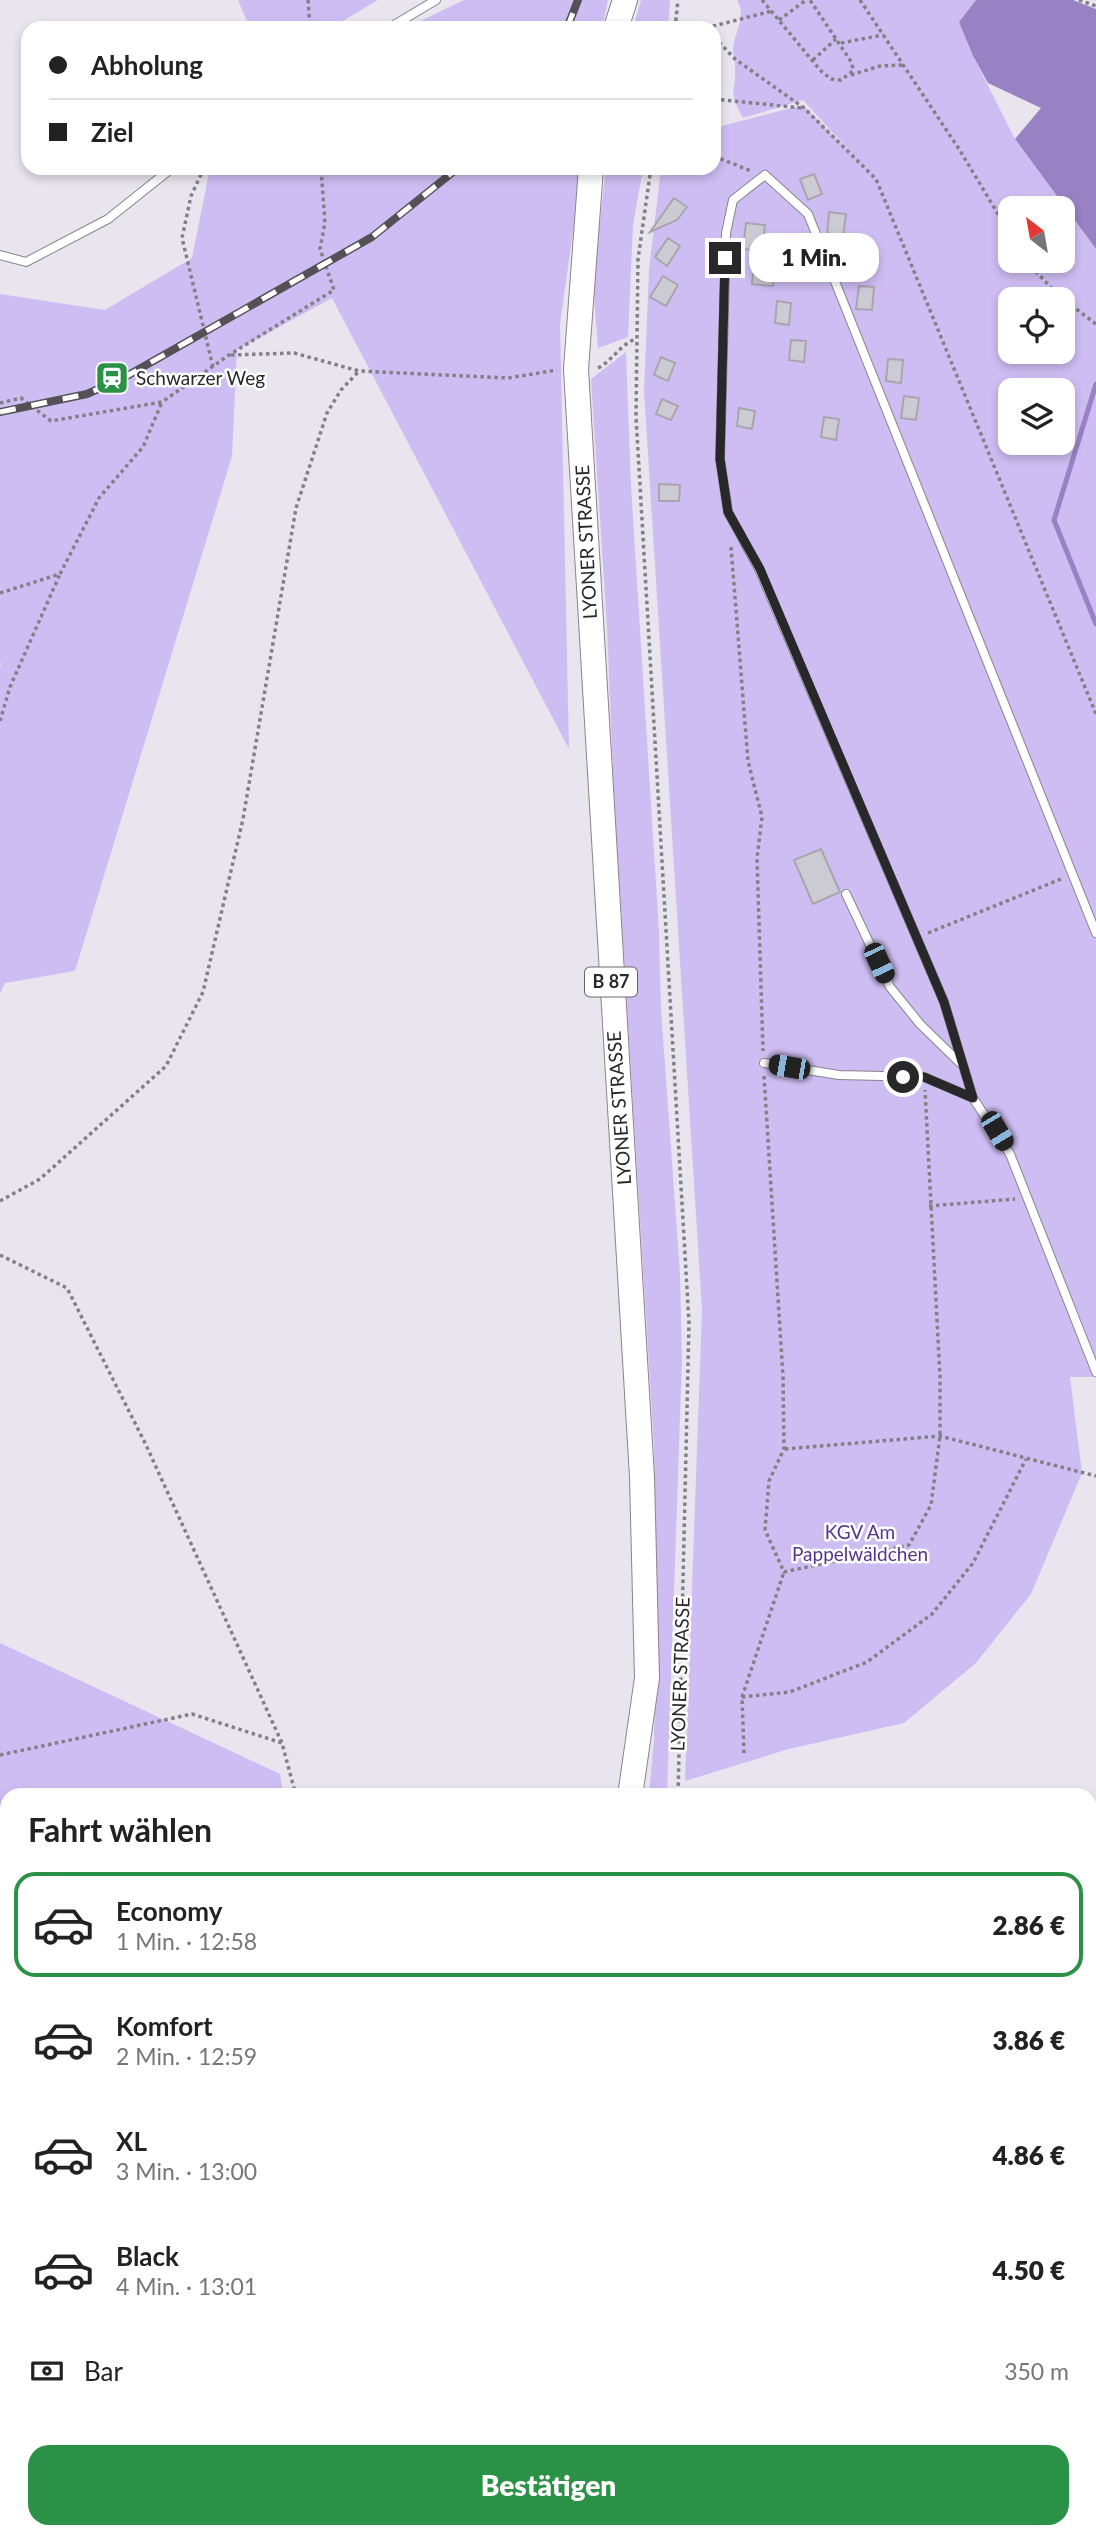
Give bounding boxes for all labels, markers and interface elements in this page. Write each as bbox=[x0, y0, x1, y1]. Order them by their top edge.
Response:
text: Abholung bbox=[91, 49, 203, 81]
text: Ziel bbox=[91, 116, 134, 148]
north arrow bbox=[998, 196, 1074, 273]
map controls bbox=[998, 196, 1075, 455]
callout: 1 Min. bbox=[750, 233, 879, 282]
route end bbox=[709, 242, 741, 274]
text: 1 Min. bbox=[781, 243, 847, 271]
button: locate bbox=[998, 287, 1075, 364]
station icon: Schwarzer Weg bbox=[93, 359, 131, 397]
place label: Schwarzer Weg bbox=[136, 366, 265, 389]
button: layers bbox=[998, 378, 1075, 455]
street label: LYONER STRASSE bbox=[570, 464, 601, 620]
car bbox=[861, 940, 898, 986]
road number: B 87 bbox=[585, 967, 637, 996]
street label: LYONER STRASSE bbox=[602, 1030, 635, 1186]
car bbox=[767, 1053, 812, 1081]
route start bbox=[887, 1061, 919, 1093]
car bbox=[978, 1108, 1017, 1154]
park label: KGV Am Pappelwäldchen bbox=[792, 1520, 928, 1565]
street label: LYONER STRASSE bbox=[665, 1596, 694, 1752]
text: Fahrt wählen bbox=[28, 1810, 212, 1849]
icon: car bbox=[32, 1893, 95, 1956]
text: Economy bbox=[116, 1895, 222, 1927]
text: 2.86 € bbox=[992, 1909, 1065, 1941]
text: 1 Min. · 12:58 bbox=[116, 1927, 257, 1955]
icon: car bbox=[32, 2008, 95, 2071]
text: Komfort bbox=[116, 2010, 213, 2042]
text: 3.86 € bbox=[992, 2024, 1065, 2056]
text: 2 Min. · 12:59 bbox=[116, 2042, 257, 2070]
icon: car bbox=[32, 2123, 95, 2186]
text: XL bbox=[116, 2125, 147, 2157]
text: 4.86 € bbox=[992, 2139, 1065, 2171]
text: 3 Min. · 13:00 bbox=[116, 2157, 257, 2185]
icon: car bbox=[32, 2238, 95, 2301]
text: Black bbox=[116, 2240, 179, 2272]
text: 4.50 € bbox=[992, 2254, 1065, 2286]
text: 4 Min. · 13:01 bbox=[116, 2272, 257, 2300]
icon: cash bbox=[28, 2352, 66, 2390]
text: Bar bbox=[84, 2355, 123, 2387]
text: 350 m bbox=[1004, 2357, 1069, 2385]
button: Bestätigen bbox=[28, 2445, 1069, 2525]

